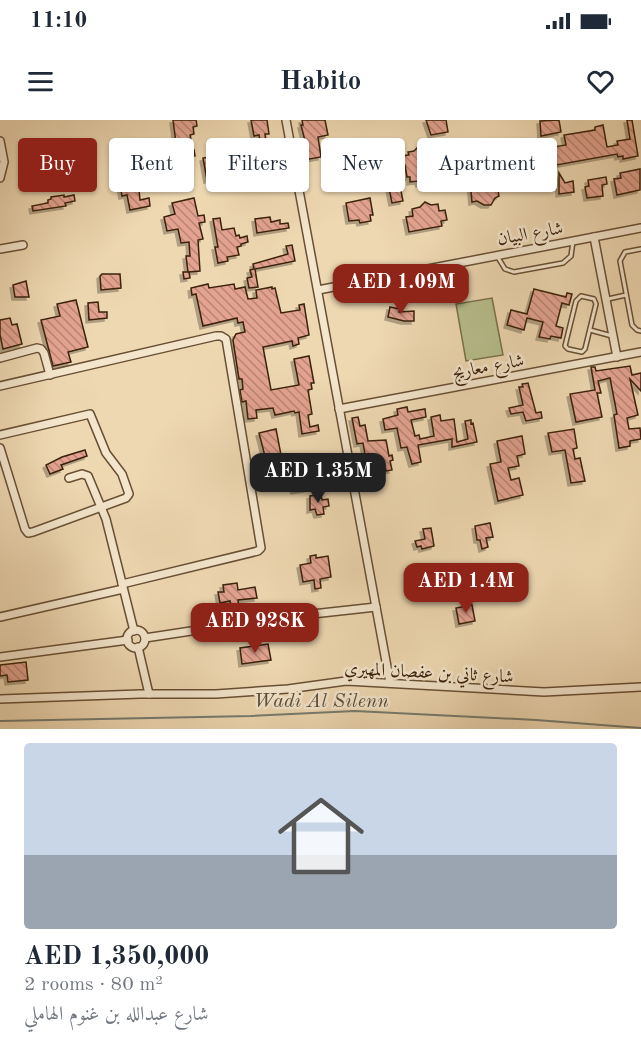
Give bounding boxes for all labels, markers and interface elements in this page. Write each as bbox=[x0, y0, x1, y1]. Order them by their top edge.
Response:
text: 11:10 bbox=[30, 10, 87, 32]
icon: menu bbox=[24, 65, 57, 98]
icon: heart bbox=[584, 65, 617, 98]
text: Habito bbox=[280, 68, 361, 95]
chip: Buy bbox=[18, 138, 97, 192]
chip: Rent bbox=[109, 138, 194, 192]
chip: Filters bbox=[206, 138, 309, 192]
chip: New bbox=[321, 138, 405, 192]
chip: Apartment bbox=[417, 138, 557, 192]
street label: شارع البيان bbox=[496, 219, 565, 254]
pin: AED 1.09M bbox=[332, 264, 470, 315]
text: AED 1.09M bbox=[347, 273, 455, 293]
street label: شارع معاريج bbox=[451, 352, 527, 388]
pin: AED 1.35M bbox=[249, 453, 387, 504]
text: AED 1.35M bbox=[264, 462, 372, 482]
pin: AED 1.4M bbox=[404, 563, 528, 614]
text: AED 1.4M bbox=[418, 572, 514, 592]
pin: AED 928K bbox=[193, 603, 317, 654]
text: AED 928K bbox=[205, 612, 305, 632]
street label: شارع ثاني بن عفصان المهيري bbox=[344, 660, 514, 691]
water label: Wadi Al Silenn bbox=[253, 692, 389, 712]
icon: home bbox=[267, 782, 375, 890]
text: AED 1,350,000 bbox=[24, 944, 209, 970]
text: 2 rooms · 80 m² bbox=[24, 975, 163, 995]
text: شارع عبدالله بن غنوم الهاملي bbox=[24, 1005, 209, 1025]

